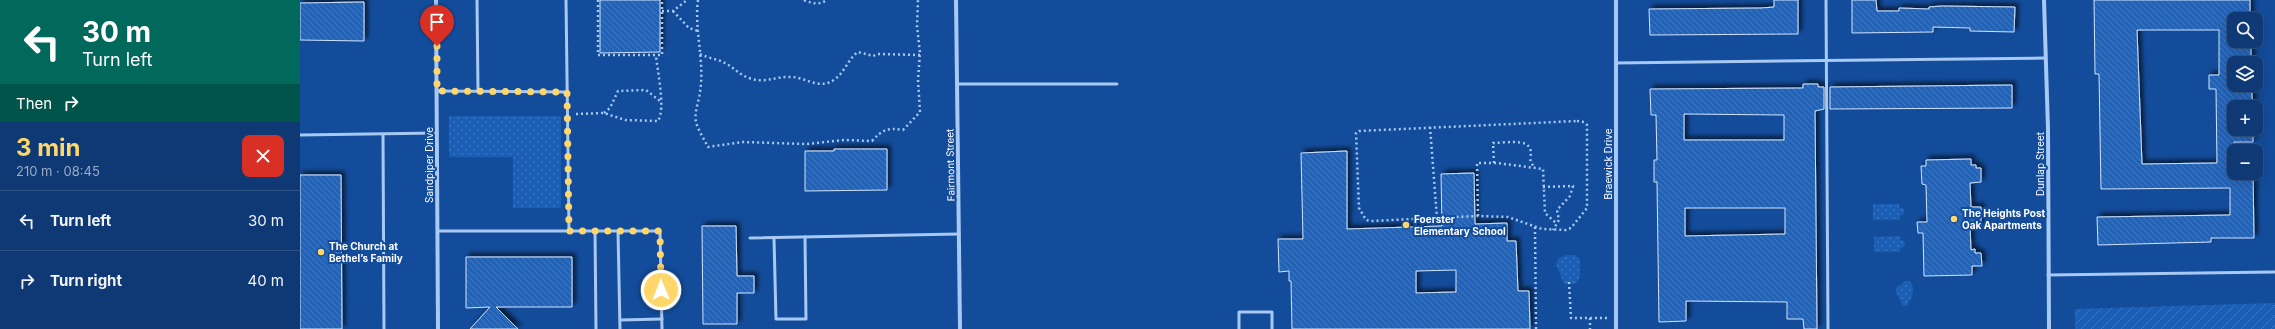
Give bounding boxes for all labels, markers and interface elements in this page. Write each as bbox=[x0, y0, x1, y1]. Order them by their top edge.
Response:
pin bbox=[420, 5, 454, 46]
icon: arrive bbox=[426, 11, 448, 33]
map controls bbox=[2227, 12, 2263, 180]
button: search bbox=[2227, 12, 2263, 48]
text: 30 m bbox=[82, 15, 151, 49]
icon: left bbox=[16, 16, 68, 68]
text: Turn left bbox=[82, 49, 152, 70]
button: layers bbox=[2227, 56, 2263, 92]
icon: right bbox=[60, 92, 82, 114]
text: Then bbox=[16, 94, 52, 113]
button: + bbox=[2227, 100, 2263, 136]
street label: Sandpiper Drive bbox=[423, 127, 435, 203]
street label: Fairmont Street bbox=[943, 128, 957, 201]
street label: Braewick Drive bbox=[1602, 128, 1614, 200]
street label: Dunlap Street bbox=[2034, 131, 2046, 196]
text: 3 min bbox=[16, 133, 81, 162]
button: close bbox=[242, 135, 284, 177]
button: − bbox=[2227, 144, 2263, 180]
text: 210 m · 08:45 bbox=[16, 163, 100, 179]
place label: The Heights Post Oak Apartments bbox=[1962, 207, 2046, 231]
icon: left bbox=[16, 210, 38, 232]
text: Turn left bbox=[50, 211, 111, 230]
text: 30 m bbox=[248, 211, 284, 230]
place label: Foerster Elementary School bbox=[1414, 213, 1506, 238]
marker: The Heights Post Oak Apartments bbox=[1949, 214, 1959, 224]
marker: Foerster Elementary School bbox=[1401, 220, 1411, 230]
place label: The Church at Bethel’s Family bbox=[329, 240, 403, 265]
marker: The Church at Bethel’s Family bbox=[316, 247, 326, 257]
position arrow bbox=[640, 269, 682, 311]
icon: right bbox=[16, 270, 38, 292]
text: Turn right bbox=[50, 271, 122, 290]
text: 40 m bbox=[247, 271, 284, 290]

